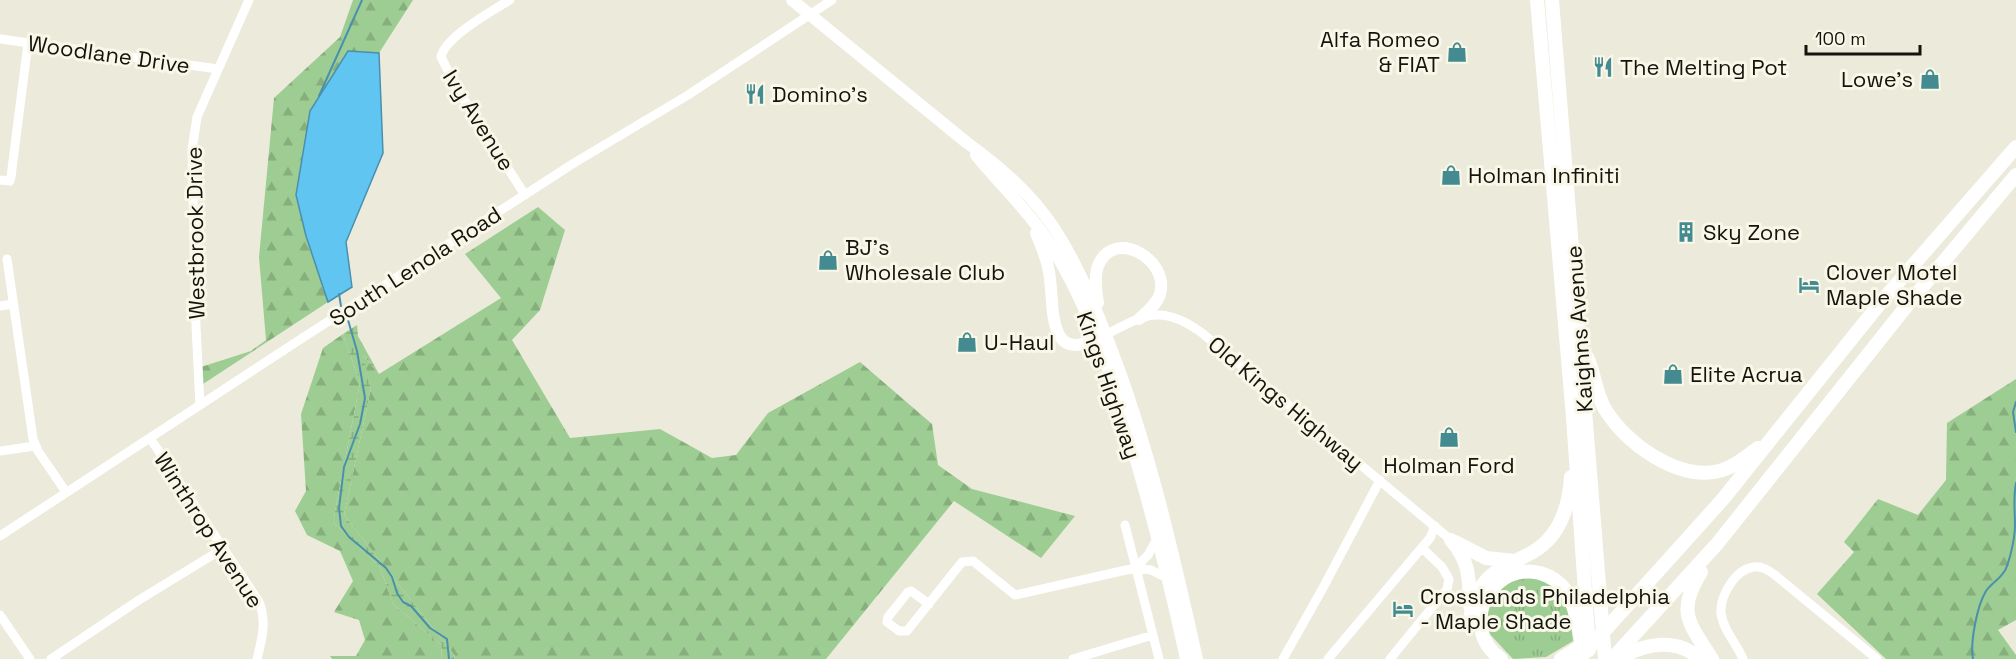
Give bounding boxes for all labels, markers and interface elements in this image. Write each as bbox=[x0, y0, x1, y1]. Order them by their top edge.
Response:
scale bar bbox=[1806, 18, 1920, 56]
place label: Alfa Romeo & FIAT bbox=[1320, 25, 1440, 78]
text: 100 m bbox=[1815, 27, 1866, 50]
street label: Woodlane Drive bbox=[26, 29, 192, 79]
shop icon: Alfa Romeo & FIAT bbox=[1445, 40, 1469, 64]
place label: The Melting Pot bbox=[1620, 53, 1787, 81]
restaurant icon: The Melting Pot bbox=[1591, 55, 1615, 79]
street label: Ivy Avenue bbox=[437, 64, 521, 176]
place label: Lowe's bbox=[1841, 65, 1913, 93]
shop icon: Lowe's bbox=[1918, 67, 1942, 91]
place label: Domino's bbox=[772, 80, 868, 108]
restaurant icon: Domino's bbox=[743, 82, 767, 106]
street label: Westbrook Drive bbox=[179, 146, 211, 320]
place label: Holman Infiniti bbox=[1468, 161, 1620, 189]
shop icon: Holman Infiniti bbox=[1439, 163, 1463, 187]
street label: South Lenola Road bbox=[324, 200, 506, 332]
place label: Sky Zone bbox=[1703, 218, 1800, 246]
building icon: Sky Zone bbox=[1674, 220, 1698, 244]
place label: BJ's Wholesale Club bbox=[845, 233, 1005, 286]
street label: Kaighns Avenue bbox=[1559, 245, 1599, 413]
shop icon: BJ's Wholesale Club bbox=[816, 248, 840, 272]
place label: Clover Motel Maple Shade bbox=[1826, 258, 1962, 311]
hotel icon: Clover Motel Maple Shade bbox=[1797, 273, 1821, 297]
street label: Kings Highway bbox=[1071, 308, 1147, 462]
place label: U-Haul bbox=[984, 328, 1054, 356]
shop icon: U-Haul bbox=[955, 330, 979, 354]
street label: Old Kings Highway bbox=[1203, 330, 1369, 476]
place label: Elite Acrua bbox=[1690, 360, 1803, 388]
shop icon: Elite Acrua bbox=[1661, 362, 1685, 386]
shop icon: Holman Ford bbox=[1437, 425, 1461, 449]
street label: Winthrop Avenue bbox=[148, 447, 270, 613]
place label: Holman Ford bbox=[1383, 451, 1515, 479]
place label: Crosslands Philadelphia - Maple Shade bbox=[1420, 582, 1670, 635]
hotel icon: Crosslands Philadelphia - Maple Shade bbox=[1391, 597, 1415, 621]

